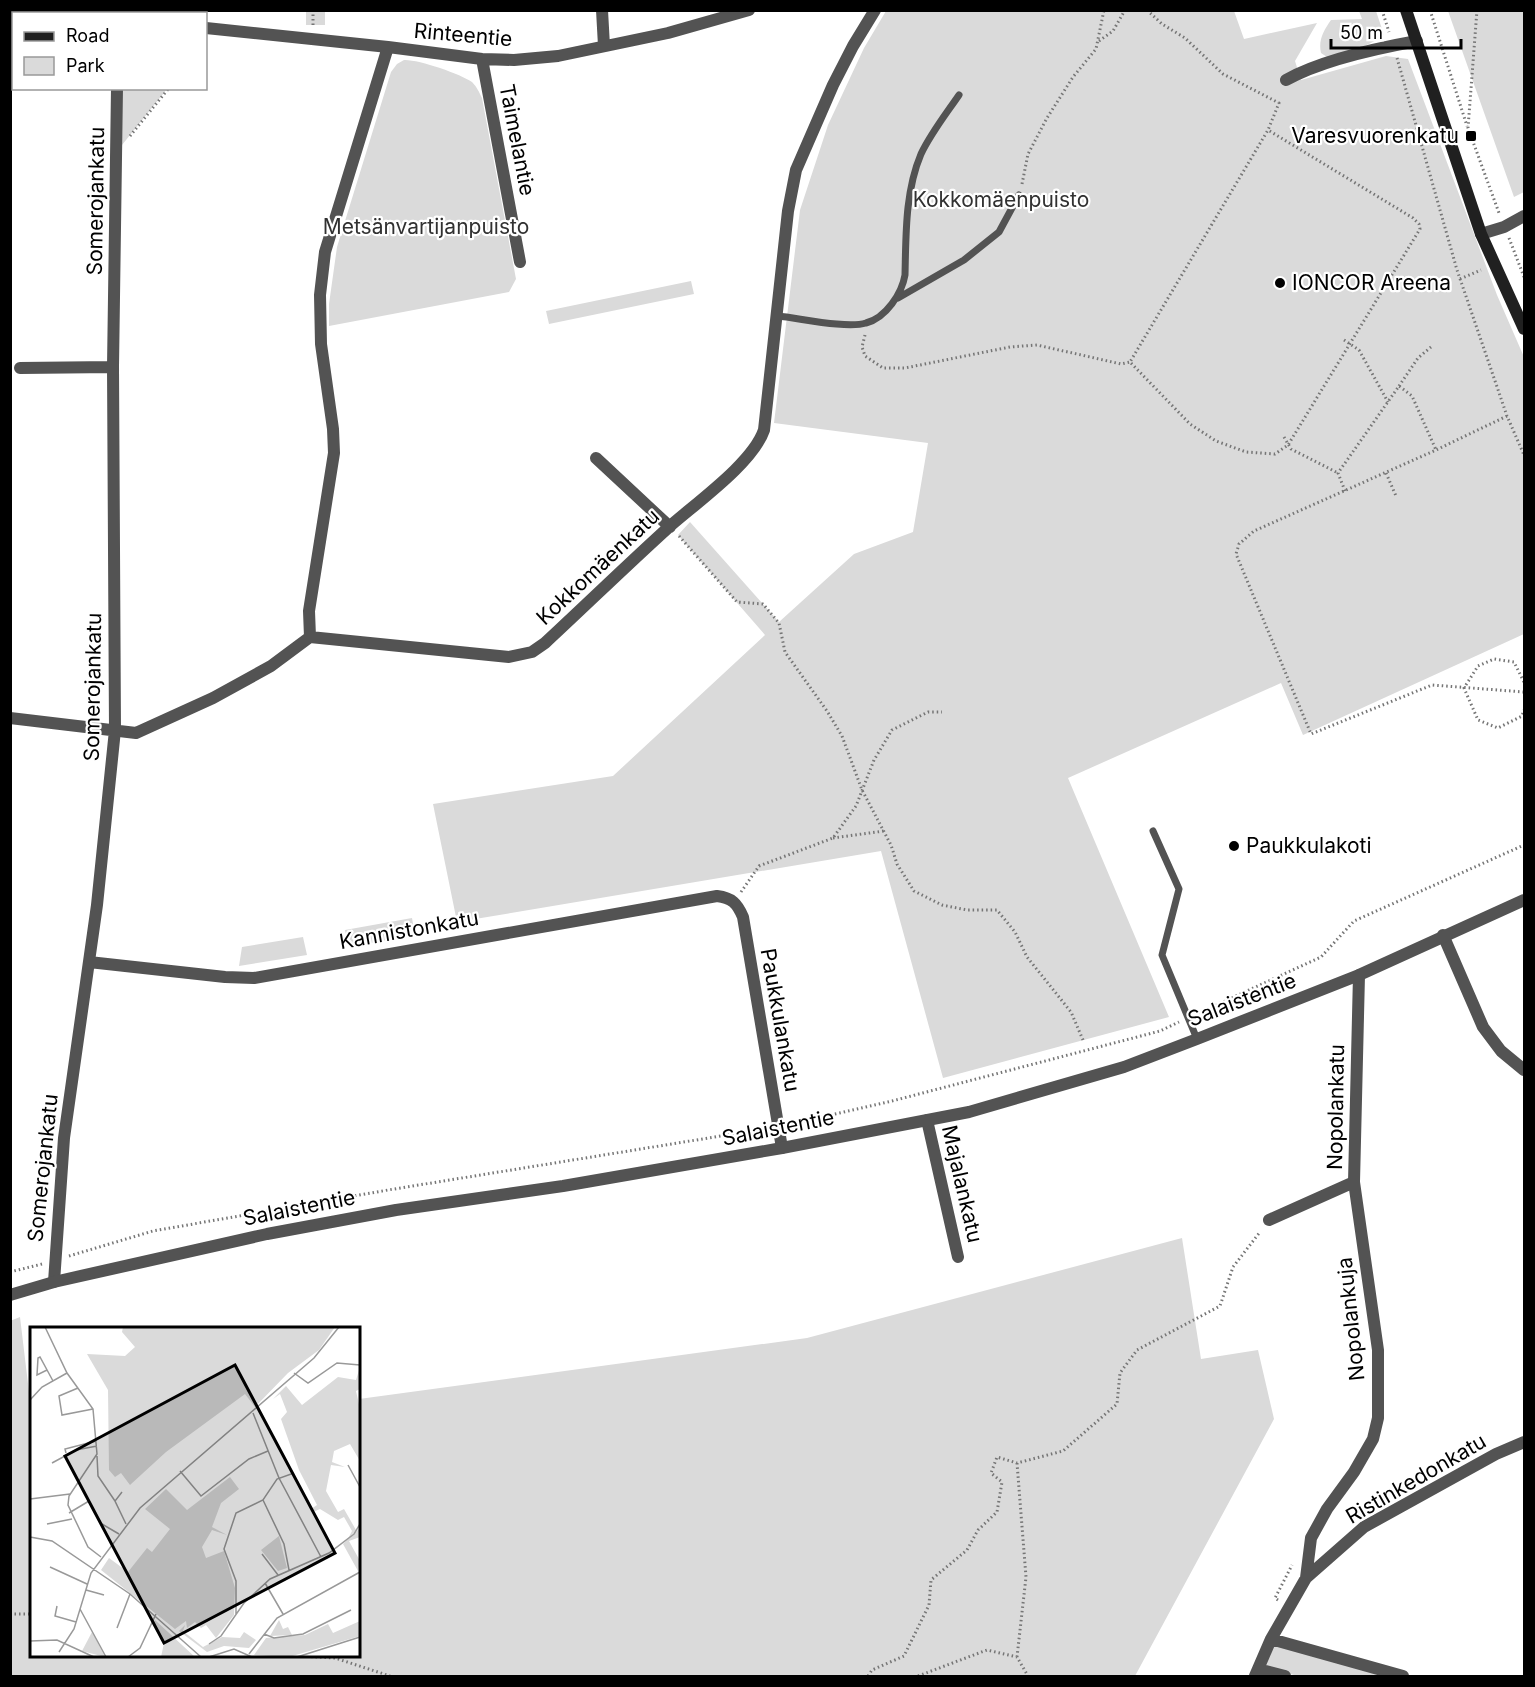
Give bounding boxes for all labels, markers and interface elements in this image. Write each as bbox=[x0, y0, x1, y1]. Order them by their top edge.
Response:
legend bbox=[12, 12, 207, 90]
scale bar bbox=[1331, 12, 1462, 50]
street label: Rinteentie bbox=[413, 18, 513, 51]
text: 50 m bbox=[1340, 22, 1383, 43]
text: Road bbox=[66, 25, 109, 46]
text: Park bbox=[66, 55, 105, 76]
street label: Taimelantie bbox=[494, 82, 541, 198]
place label: Varesvuorenkatu bbox=[1291, 123, 1459, 148]
street label: Somerojankatu bbox=[82, 126, 109, 276]
marker: Varesvuorenkatu bbox=[1464, 129, 1478, 143]
park label: Kokkomäenpuisto bbox=[913, 187, 1089, 212]
park label: Metsänvartijanpuisto bbox=[323, 214, 529, 239]
place label: IONCOR Areena bbox=[1292, 270, 1451, 295]
marker: IONCOR Areena bbox=[1273, 276, 1287, 290]
street label: Kokkomäenkatu bbox=[531, 503, 664, 630]
street label: Somerojankatu bbox=[79, 612, 106, 762]
place label: Paukkulakoti bbox=[1246, 833, 1372, 858]
marker: Paukkulakoti bbox=[1227, 839, 1241, 853]
street label: Kannistonkatu bbox=[337, 905, 481, 954]
street label: Paukkulankatu bbox=[756, 946, 805, 1093]
street label: Salaistentie bbox=[1184, 967, 1299, 1032]
street label: Nopolankatu bbox=[1322, 1044, 1349, 1170]
street label: Somerojankatu bbox=[22, 1093, 63, 1243]
street label: Salaistentie bbox=[720, 1104, 836, 1151]
street label: Majalankatu bbox=[937, 1123, 988, 1245]
street label: Salaistentie bbox=[241, 1184, 357, 1231]
street label: Nopolankuja bbox=[1332, 1256, 1369, 1382]
inset map bbox=[30, 1327, 360, 1657]
street label: Ristinkedonkatu bbox=[1341, 1428, 1490, 1529]

